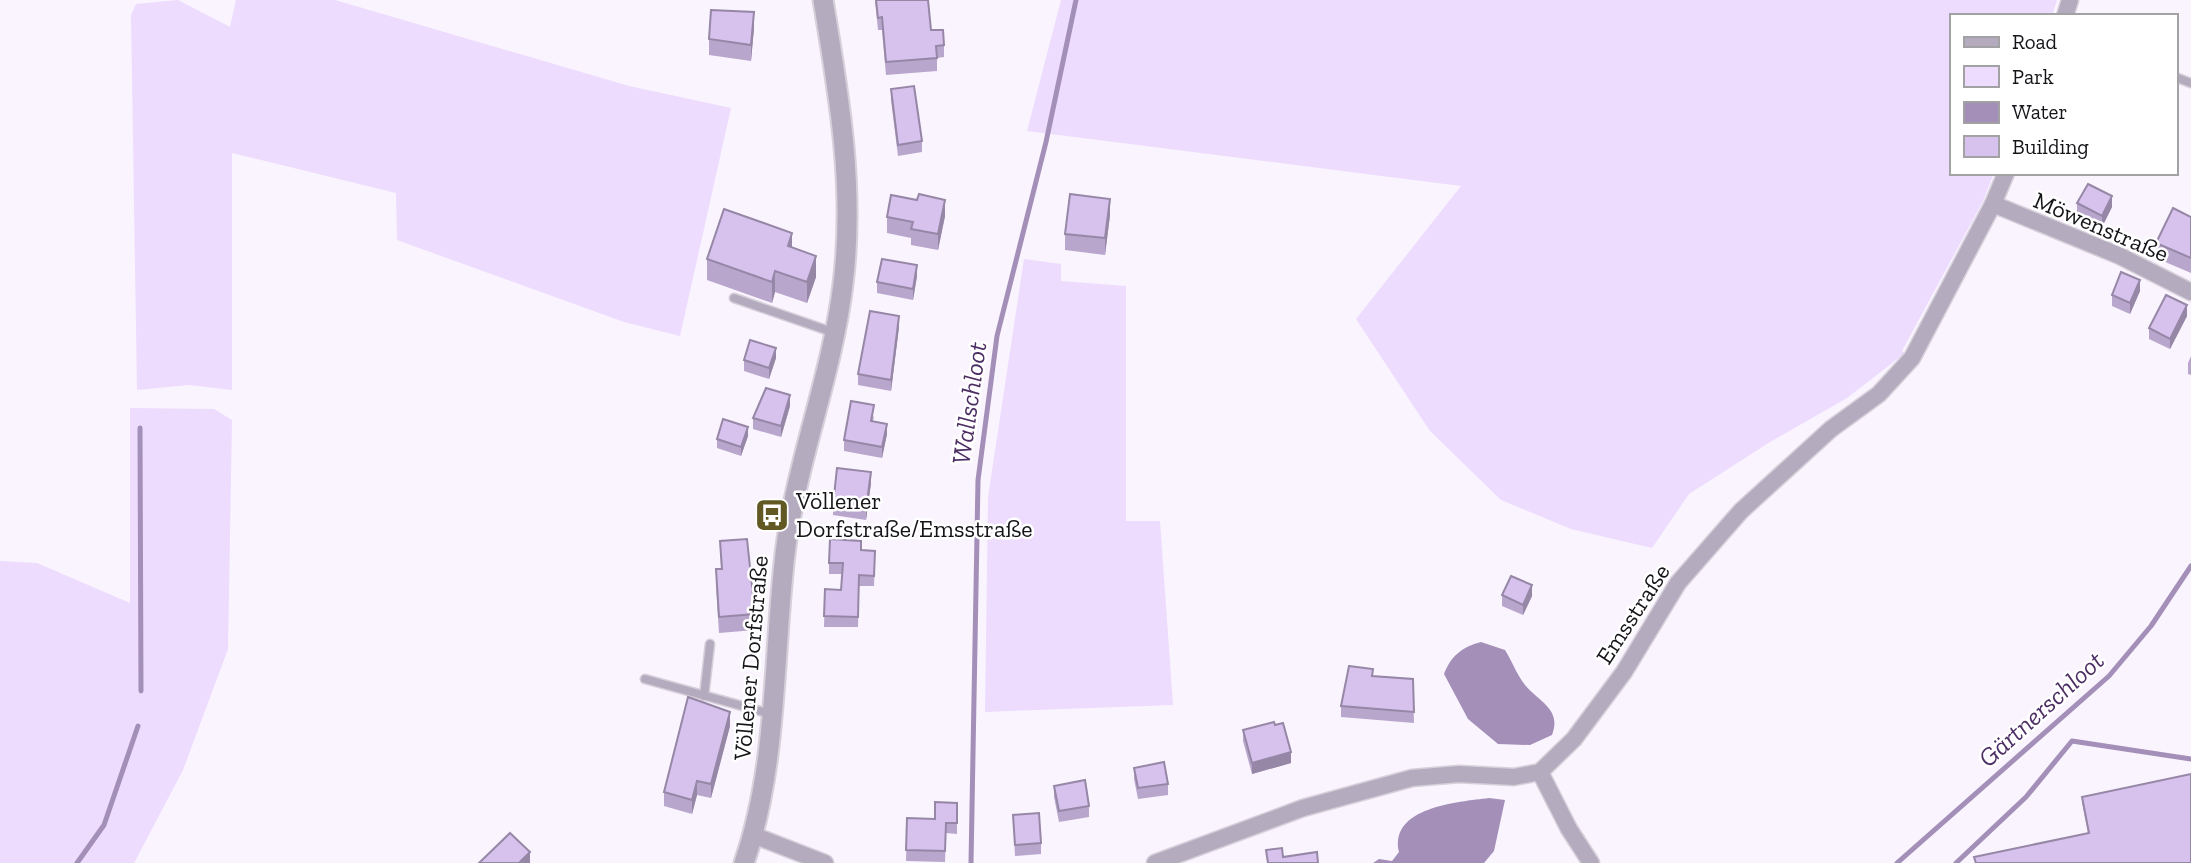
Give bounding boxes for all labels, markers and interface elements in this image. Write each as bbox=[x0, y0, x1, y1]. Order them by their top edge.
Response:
legend bbox=[1950, 14, 2177, 175]
text: Road bbox=[2012, 29, 2058, 54]
text: Park bbox=[2012, 64, 2054, 89]
text: Water bbox=[2012, 99, 2067, 124]
text: Building bbox=[2012, 134, 2089, 159]
street label: Möwenstraße bbox=[2029, 185, 2173, 268]
water label: Wallschloot bbox=[945, 339, 993, 466]
place label: Völlener Dorfstraße/Emsstraße bbox=[795, 486, 1032, 543]
bus stop icon: Völlener Dorfstraße/Emsstraße bbox=[753, 496, 791, 534]
street label: Völlener Dorfstraße bbox=[727, 554, 774, 763]
street label: Emsstraße bbox=[1590, 558, 1676, 669]
water label: Gärtnerschloot bbox=[1972, 644, 2110, 774]

